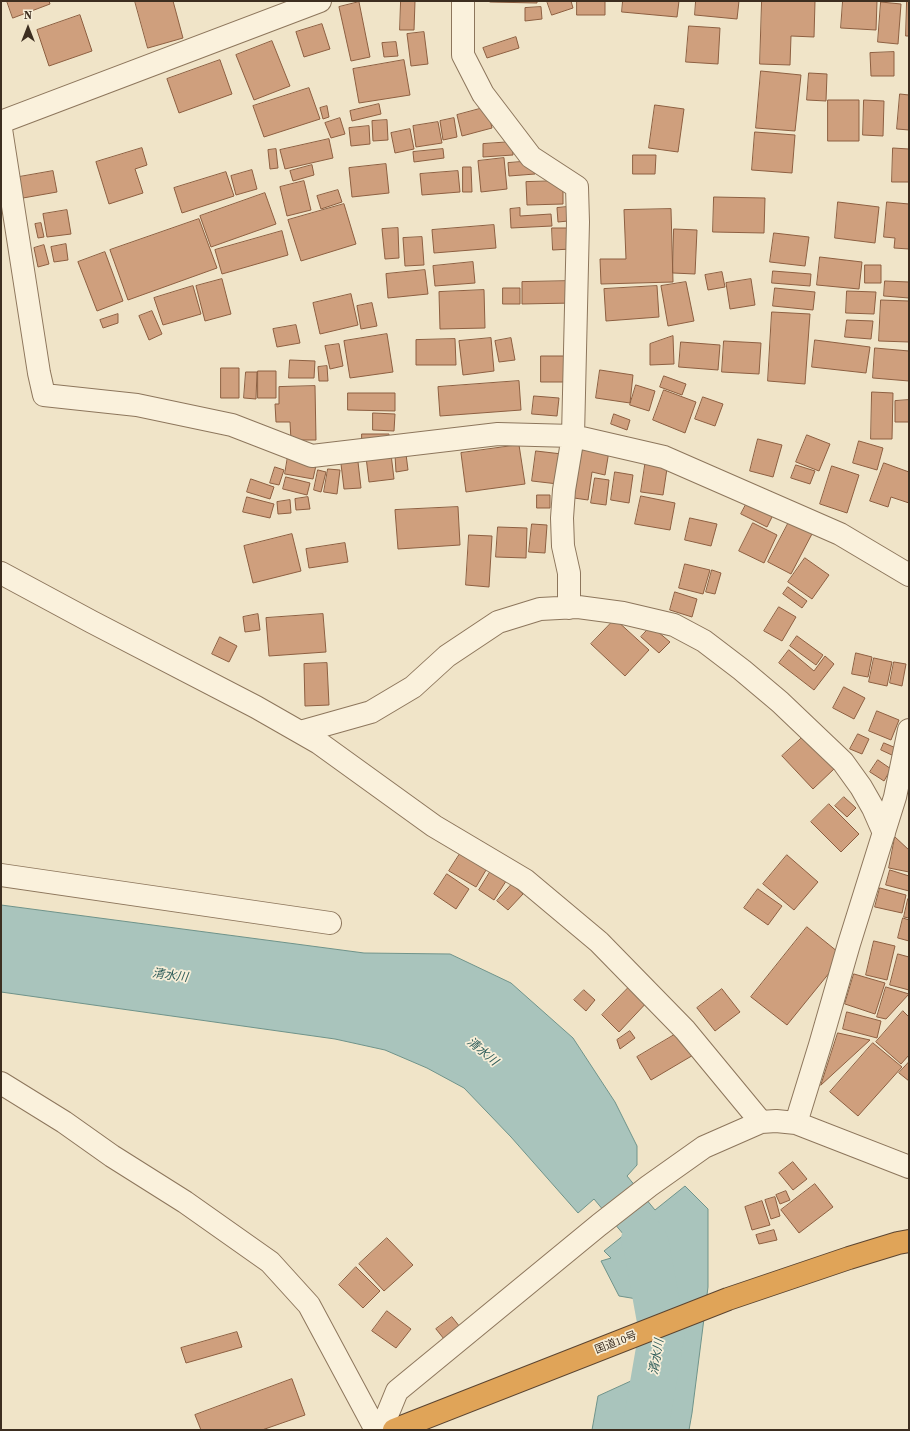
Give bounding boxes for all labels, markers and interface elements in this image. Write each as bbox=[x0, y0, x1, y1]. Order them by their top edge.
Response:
north arrow bbox=[8, 8, 48, 48]
text: N bbox=[24, 8, 32, 23]
water label: 清水川 bbox=[151, 967, 189, 985]
water label: 清水川 bbox=[464, 1035, 500, 1069]
street label: 国道10号 bbox=[593, 1329, 639, 1357]
water label: 清水川 bbox=[647, 1338, 667, 1376]

